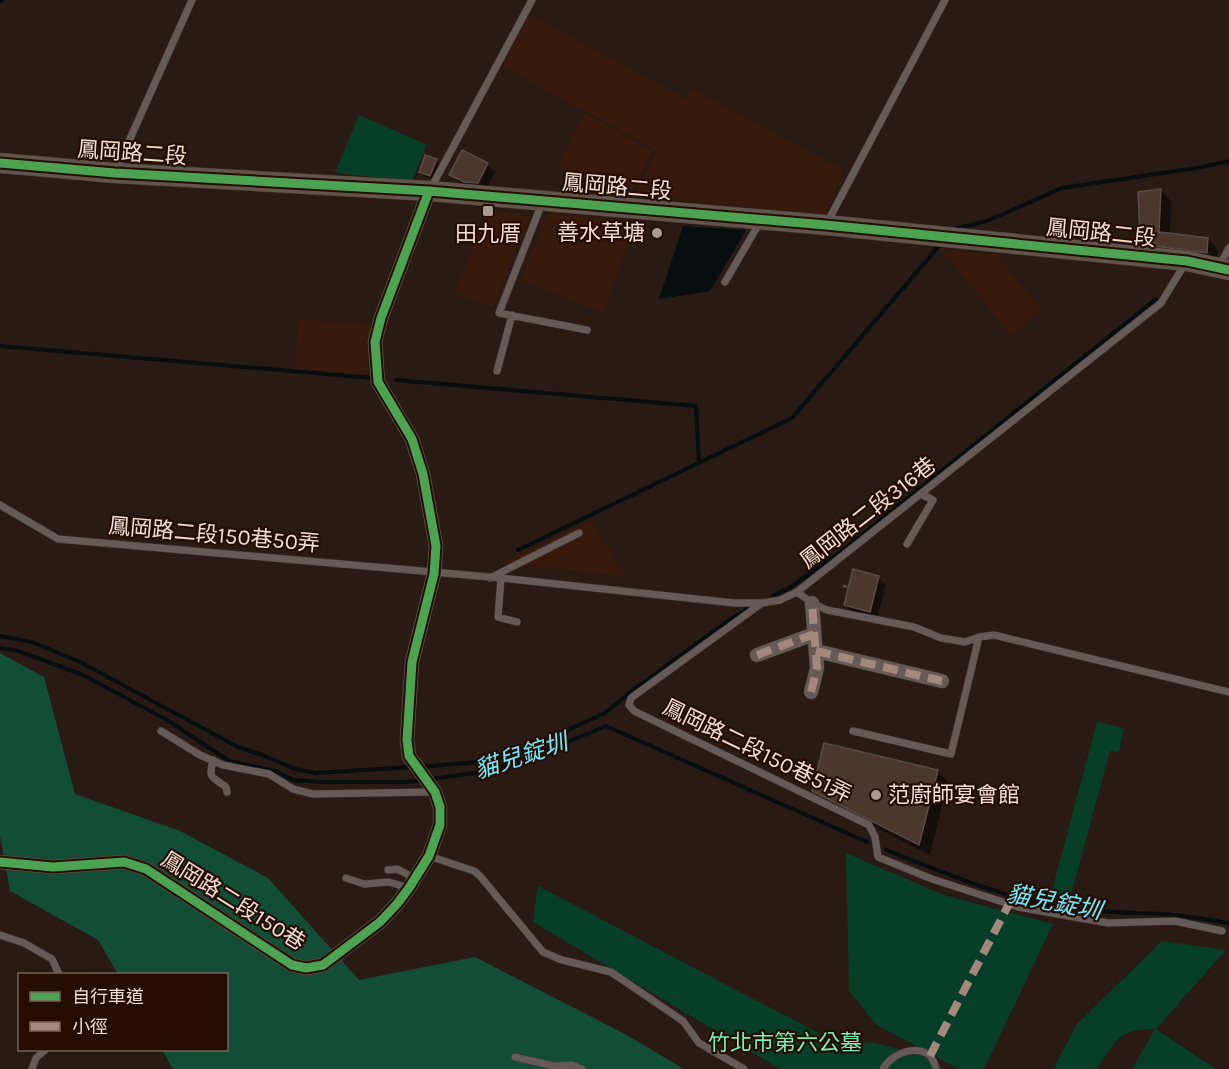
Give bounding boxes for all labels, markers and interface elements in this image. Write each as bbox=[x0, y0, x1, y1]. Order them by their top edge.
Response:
street label: 鳳岡路二段 bbox=[76, 136, 188, 170]
street label: 鳳岡路二段 bbox=[561, 169, 673, 205]
marker: 田九厝 bbox=[481, 204, 495, 218]
street label: 鳳岡路二段 bbox=[1045, 214, 1157, 252]
place label: 善水草塘 bbox=[557, 220, 645, 246]
place label: 田九厝 bbox=[455, 221, 521, 247]
marker: 善水草塘 bbox=[650, 226, 664, 240]
street label: 鳳岡路二段316巷 bbox=[795, 452, 941, 574]
street label: 鳳岡路二段150巷50弄 bbox=[107, 513, 321, 557]
street label: 鳳岡路二段150巷51弄 bbox=[659, 694, 855, 808]
water label: 貓兒錠圳 bbox=[471, 727, 574, 784]
place label: 范廚師宴會館 bbox=[888, 782, 1020, 808]
marker: 范廚師宴會館 bbox=[869, 788, 883, 802]
street label: 鳳岡路二段150巷 bbox=[156, 846, 310, 956]
water label: 貓兒錠圳 bbox=[1004, 879, 1107, 925]
legend bbox=[18, 973, 228, 1051]
text: 自行車道 bbox=[72, 986, 144, 1008]
text: 小徑 bbox=[72, 1016, 108, 1038]
park label: 竹北市第六公墓 bbox=[708, 1030, 862, 1056]

